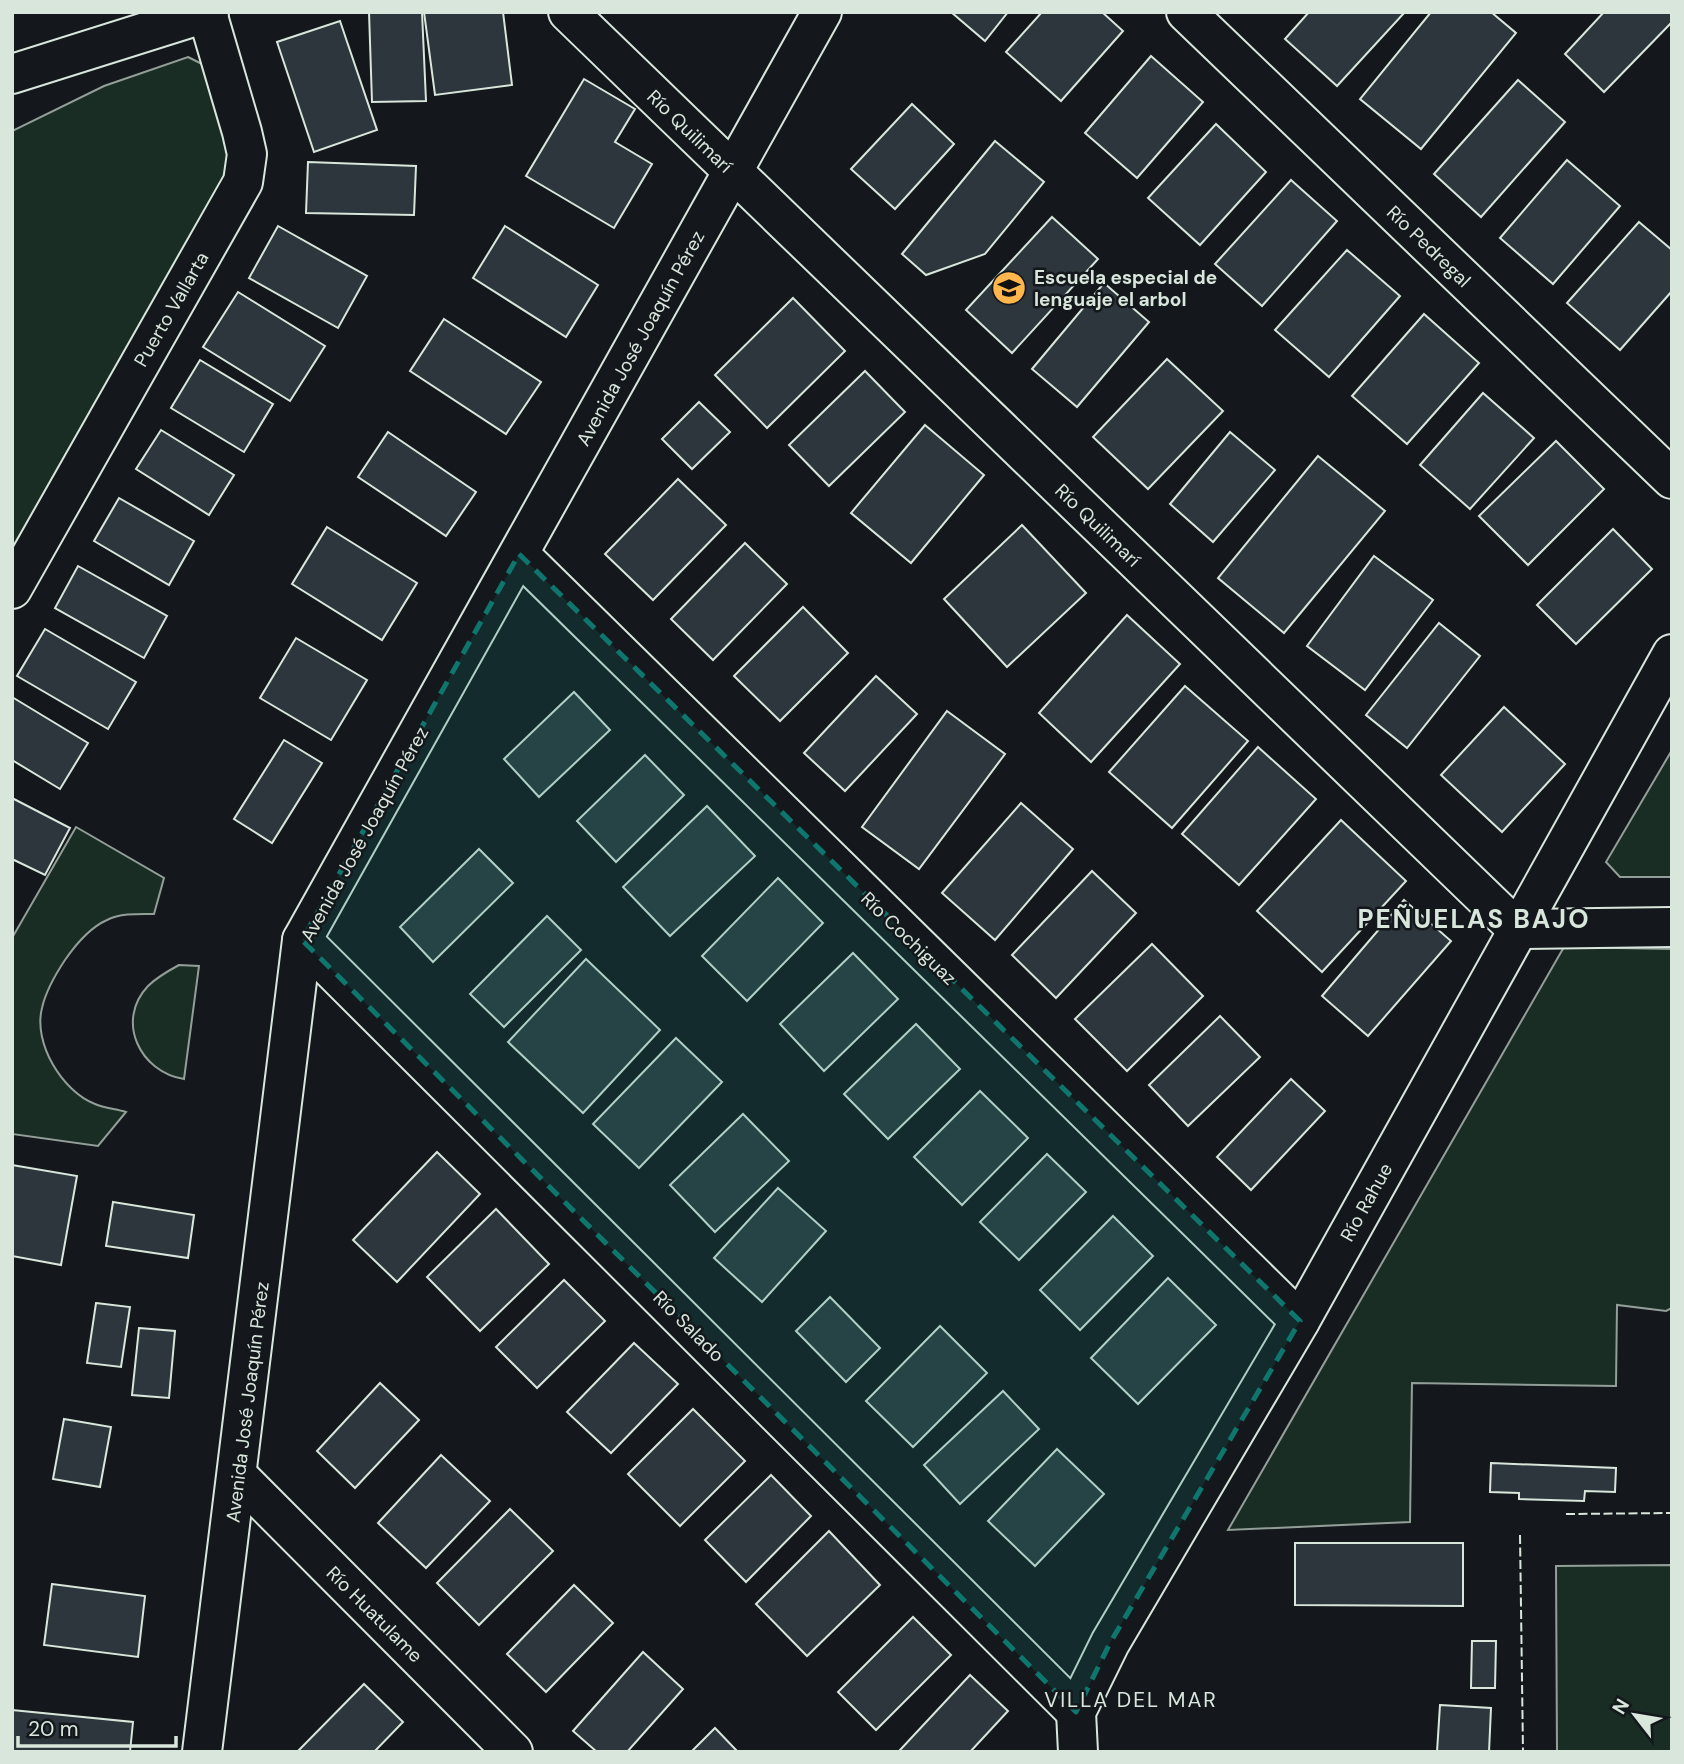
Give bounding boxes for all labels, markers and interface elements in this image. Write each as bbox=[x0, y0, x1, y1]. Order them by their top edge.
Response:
street label: Río Quilimarí bbox=[642, 84, 738, 179]
street label: Río Pedregal bbox=[1381, 200, 1476, 293]
street label: Avenida José Joaquín Pérez bbox=[571, 226, 710, 450]
street label: Puerto Vallarta bbox=[128, 247, 214, 371]
place label: Escuela especial de lenguaje el arbol bbox=[1034, 265, 1217, 312]
school or university icon: Escuela especial de lenguaje el arbol bbox=[990, 269, 1028, 307]
street label: Río Quilimarí bbox=[1050, 478, 1146, 573]
street label: Avenida José Joaquín Pérez bbox=[295, 722, 434, 946]
street label: Río Cochiguaz bbox=[856, 886, 962, 990]
district label: PEÑUELAS BAJO bbox=[1357, 902, 1591, 936]
street label: Río Rahue bbox=[1335, 1159, 1398, 1246]
street label: Avenida José Joaquín Pérez bbox=[220, 1280, 275, 1524]
street label: Río Salado bbox=[648, 1285, 730, 1367]
street label: Río Huatulame bbox=[321, 1561, 428, 1668]
north arrow bbox=[1600, 1680, 1670, 1750]
district label: VILLA DEL MAR bbox=[1044, 1686, 1218, 1714]
text: N bbox=[1607, 1694, 1635, 1719]
scale bar bbox=[18, 1704, 175, 1748]
text: 20 m bbox=[28, 1715, 79, 1743]

